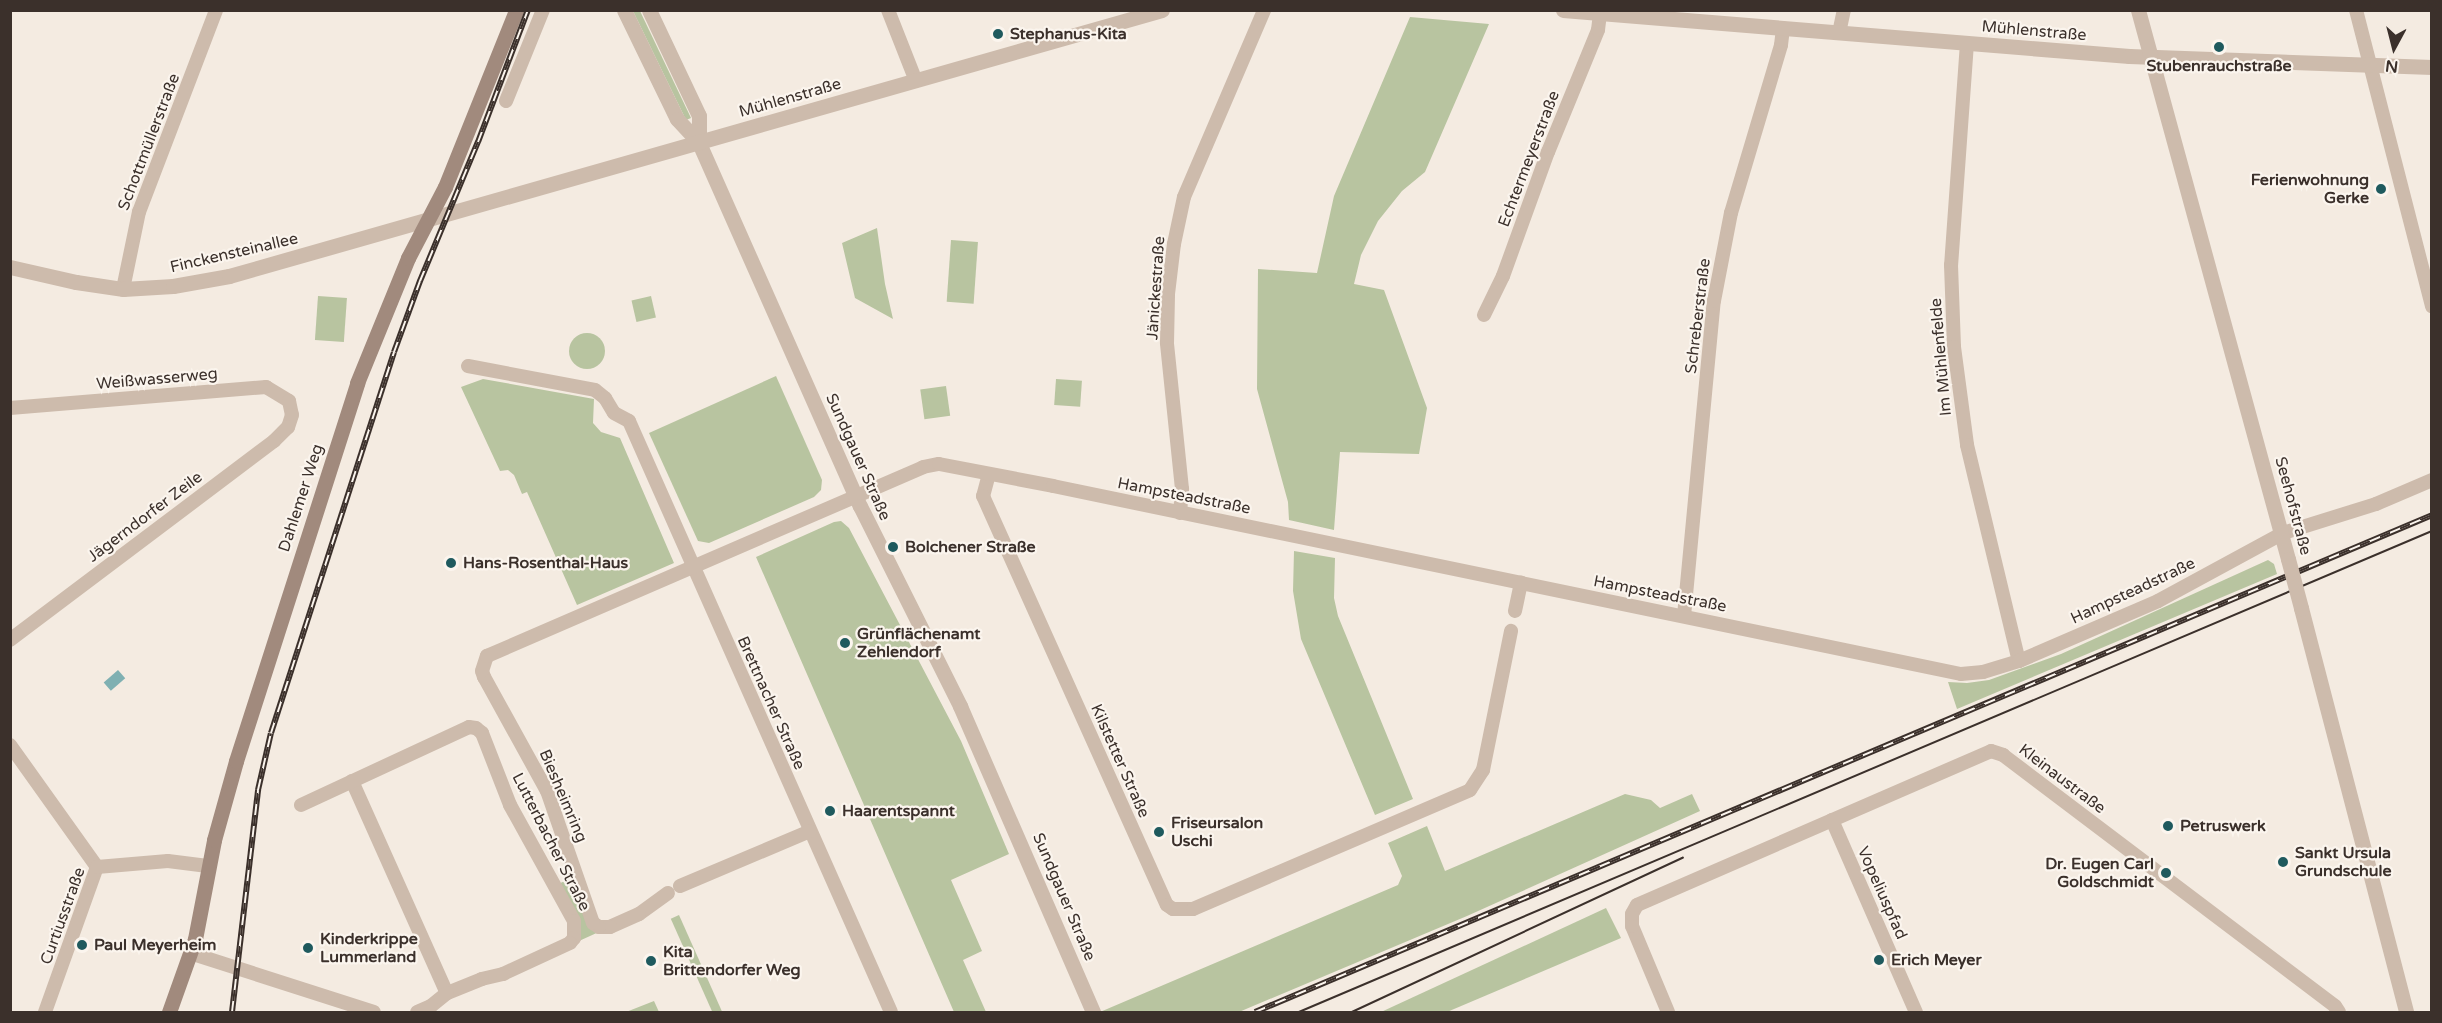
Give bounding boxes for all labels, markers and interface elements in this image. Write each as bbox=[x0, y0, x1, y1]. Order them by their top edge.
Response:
street label: Mühlenstraße bbox=[1981, 17, 2087, 45]
north arrow bbox=[2364, 18, 2424, 78]
place label: Stephanus-Kita bbox=[1010, 24, 1127, 44]
marker: Stephanus-Kita bbox=[991, 27, 1005, 41]
marker: Stubenrauchstraße bbox=[2212, 40, 2226, 54]
text: N bbox=[2384, 55, 2399, 77]
place label: Stubenrauchstraße bbox=[2147, 56, 2291, 76]
street label: Schottmüllerstraße bbox=[114, 71, 184, 213]
street label: Mühlenstraße bbox=[737, 74, 843, 122]
street label: Echtermeyerstraße bbox=[1494, 88, 1564, 230]
place label: Ferienwohnung Gerke bbox=[2251, 170, 2369, 208]
marker: Ferienwohnung Gerke bbox=[2374, 182, 2388, 196]
street label: Finckensteinallee bbox=[168, 229, 300, 277]
street label: Jänickestraße bbox=[1143, 235, 1169, 341]
street label: Schreberstraße bbox=[1681, 257, 1715, 375]
street label: Im Mühlenfelde bbox=[1926, 297, 1956, 417]
street label: Weißwasserweg bbox=[95, 364, 219, 394]
street label: Sundgauer Straße bbox=[821, 391, 895, 523]
street label: Dahlemer Weg bbox=[275, 442, 327, 554]
street label: Seehofstraße bbox=[2271, 455, 2315, 557]
street label: Jägerndorfer Zeile bbox=[84, 468, 206, 566]
street label: Hampsteadstraße bbox=[1116, 474, 1252, 518]
place label: Bolchener Straße bbox=[905, 537, 1036, 557]
marker: Bolchener Straße bbox=[886, 540, 900, 554]
place label: Hans-Rosenthal-Haus bbox=[463, 553, 628, 573]
street label: Hampsteadstraße bbox=[2068, 554, 2198, 628]
marker: Hans-Rosenthal-Haus bbox=[444, 556, 458, 570]
street label: Hampsteadstraße bbox=[1592, 572, 1728, 616]
place label: Grünflächenamt Zehlendorf bbox=[857, 624, 980, 662]
street label: Brettnacher Straße bbox=[733, 633, 809, 773]
marker: Grünflächenamt Zehlendorf bbox=[838, 636, 852, 650]
street label: Kilstetter Straße bbox=[1086, 701, 1154, 821]
street label: Kleinaustraße bbox=[2015, 740, 2109, 818]
street label: Biesheimring bbox=[535, 747, 591, 845]
street label: Lutterbacher Straße bbox=[508, 770, 594, 914]
place label: Haarentspannt bbox=[842, 801, 955, 821]
marker: Haarentspannt bbox=[823, 804, 837, 818]
place label: Friseursalon Uschi bbox=[1171, 813, 1263, 851]
place label: Petruswerk bbox=[2180, 816, 2266, 836]
marker: Petruswerk bbox=[2161, 819, 2175, 833]
marker: Friseursalon Uschi bbox=[1152, 825, 1166, 839]
street label: Sundgauer Straße bbox=[1028, 830, 1100, 964]
place label: Sankt Ursula Grundschule bbox=[2295, 843, 2391, 881]
street label: Vopeliuspfad bbox=[1853, 844, 1911, 942]
place label: Dr. Eugen Carl Goldschmidt bbox=[2045, 854, 2154, 892]
marker: Sankt Ursula Grundschule bbox=[2276, 855, 2290, 869]
street label: Curtiusstraße bbox=[37, 865, 89, 967]
marker: Dr. Eugen Carl Goldschmidt bbox=[2159, 866, 2173, 880]
place label: Kinderkrippe Lummerland bbox=[320, 929, 418, 967]
place label: Paul Meyerheim bbox=[94, 935, 216, 955]
marker: Paul Meyerheim bbox=[75, 938, 89, 952]
marker: Kinderkrippe Lummerland bbox=[301, 941, 315, 955]
place label: Kita Brittendorfer Weg bbox=[663, 942, 801, 980]
place label: Erich Meyer bbox=[1891, 950, 1982, 970]
marker: Erich Meyer bbox=[1872, 953, 1886, 967]
marker: Kita Brittendorfer Weg bbox=[644, 954, 658, 968]

